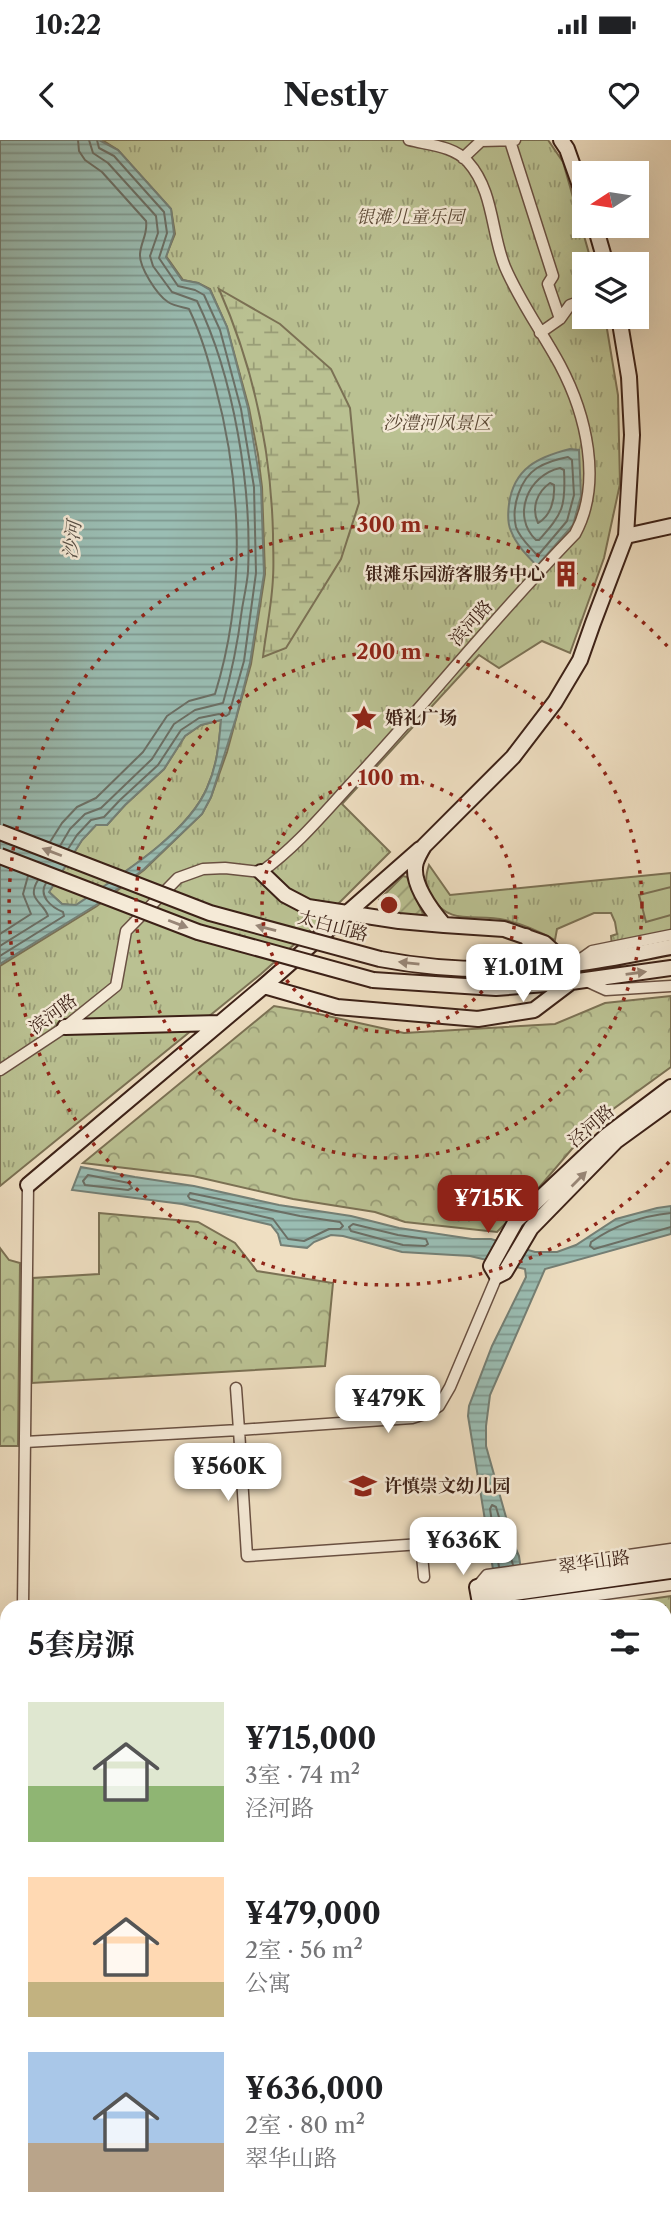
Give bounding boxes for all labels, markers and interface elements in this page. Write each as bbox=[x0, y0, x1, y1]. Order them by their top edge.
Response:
text: 10:22 bbox=[35, 9, 101, 41]
text: Nestly bbox=[283, 75, 388, 114]
icon: back bbox=[28, 76, 66, 114]
icon: heart bbox=[605, 76, 643, 114]
north arrow bbox=[572, 161, 649, 238]
map controls bbox=[572, 161, 649, 329]
park label: 银滩儿童乐园 bbox=[356, 206, 467, 228]
button: layers bbox=[572, 252, 649, 329]
park label: 沙澧河风景区 bbox=[383, 412, 493, 434]
text: 300 m bbox=[357, 512, 421, 537]
water label: 沙河 bbox=[58, 517, 86, 560]
building icon: 银滩乐园游客服务中心 bbox=[551, 559, 581, 589]
place label: 银滩乐园游客服务中心 bbox=[365, 563, 545, 585]
street label: 滨河路 bbox=[445, 596, 497, 650]
text: 200 m bbox=[356, 639, 422, 664]
place icon: 婚礼广场 bbox=[349, 703, 379, 733]
place label: 婚礼广场 bbox=[385, 707, 457, 729]
text: 100 m bbox=[358, 765, 420, 790]
one-way arrow bbox=[42, 847, 63, 858]
centre of rings bbox=[377, 893, 401, 917]
street label: 太白山路 bbox=[295, 906, 371, 946]
one-way arrow bbox=[168, 919, 189, 930]
one-way arrow bbox=[255, 923, 276, 933]
pin: ¥1.01M bbox=[466, 944, 580, 1004]
text: ¥1.01M bbox=[482, 953, 564, 981]
one-way arrow bbox=[397, 958, 419, 969]
one-way arrow bbox=[625, 967, 647, 978]
street label: 滨河路 bbox=[25, 989, 81, 1039]
street label: 泾河路 bbox=[563, 1100, 619, 1152]
one-way arrow bbox=[571, 1171, 587, 1188]
pin: ¥715K bbox=[439, 1176, 537, 1235]
text: ¥715K bbox=[453, 1184, 523, 1212]
pin: ¥479K bbox=[339, 1376, 437, 1435]
text: ¥479K bbox=[351, 1384, 425, 1412]
pin: ¥560K bbox=[179, 1444, 277, 1503]
text: ¥560K bbox=[190, 1452, 266, 1480]
school or university icon: 许慎崇文幼儿园 bbox=[348, 1471, 378, 1501]
place label: 许慎崇文幼儿园 bbox=[384, 1475, 510, 1497]
pin: ¥636K bbox=[414, 1518, 512, 1577]
text: ¥636K bbox=[426, 1526, 500, 1554]
street label: 翠华山路 bbox=[557, 1546, 631, 1578]
icon: filters bbox=[606, 1623, 644, 1661]
text: 5套房源 bbox=[28, 1626, 135, 1663]
text: ¥715,000 bbox=[245, 1720, 376, 1757]
icon: home bbox=[84, 1730, 168, 1814]
text: 3室 · 74 m² bbox=[245, 1761, 360, 1789]
text: 泾河路 bbox=[245, 1794, 314, 1822]
text: ¥479,000 bbox=[245, 1895, 381, 1932]
icon: home bbox=[84, 1905, 168, 1989]
text: 2室 · 56 m² bbox=[245, 1936, 363, 1964]
text: 公寓 bbox=[245, 1969, 291, 1997]
text: ¥636,000 bbox=[245, 2070, 384, 2107]
icon: home bbox=[84, 2080, 168, 2164]
text: 2室 · 80 m² bbox=[245, 2111, 365, 2139]
text: 翠华山路 bbox=[245, 2144, 337, 2172]

